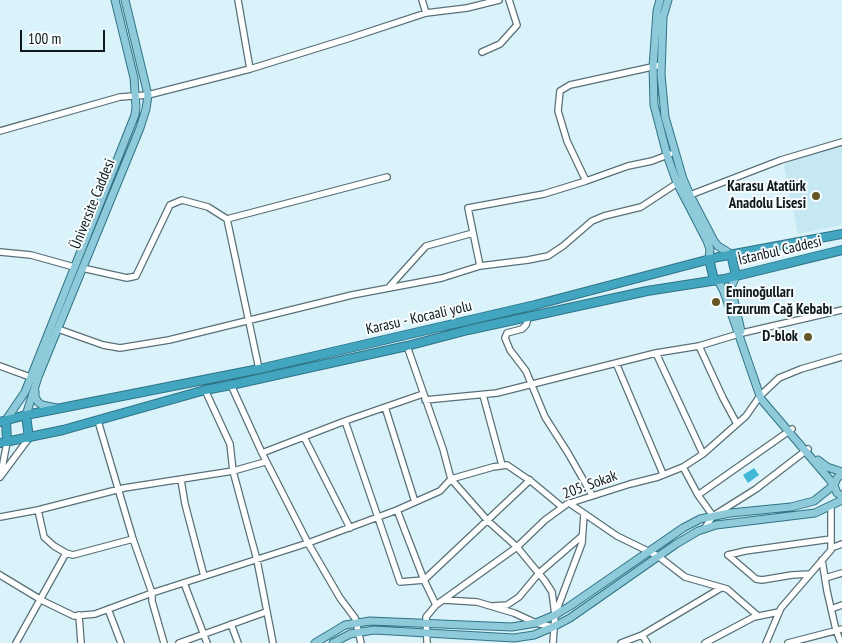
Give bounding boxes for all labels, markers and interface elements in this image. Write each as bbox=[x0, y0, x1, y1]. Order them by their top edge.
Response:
scale bar bbox=[22, 20, 108, 52]
text: 100 m bbox=[28, 29, 61, 48]
street label: Üniversite Caddesi bbox=[67, 156, 119, 252]
place label: Karasu Atatürk Anadolu Lisesi bbox=[727, 178, 806, 213]
marker: Karasu Atatürk Anadolu Lisesi bbox=[810, 190, 822, 202]
street label: İstanbul Caddesi bbox=[736, 233, 824, 269]
place label: Eminoğulları Erzurum Cağ Kebabı bbox=[726, 284, 832, 319]
marker: Eminoğulları Erzurum Cağ Kebabı bbox=[710, 296, 722, 308]
street label: Karasu - Kocaali yolu bbox=[364, 297, 474, 339]
place label: D-blok bbox=[762, 328, 798, 346]
marker: D-blok bbox=[802, 331, 814, 343]
street label: 205. Sokak bbox=[560, 467, 620, 503]

